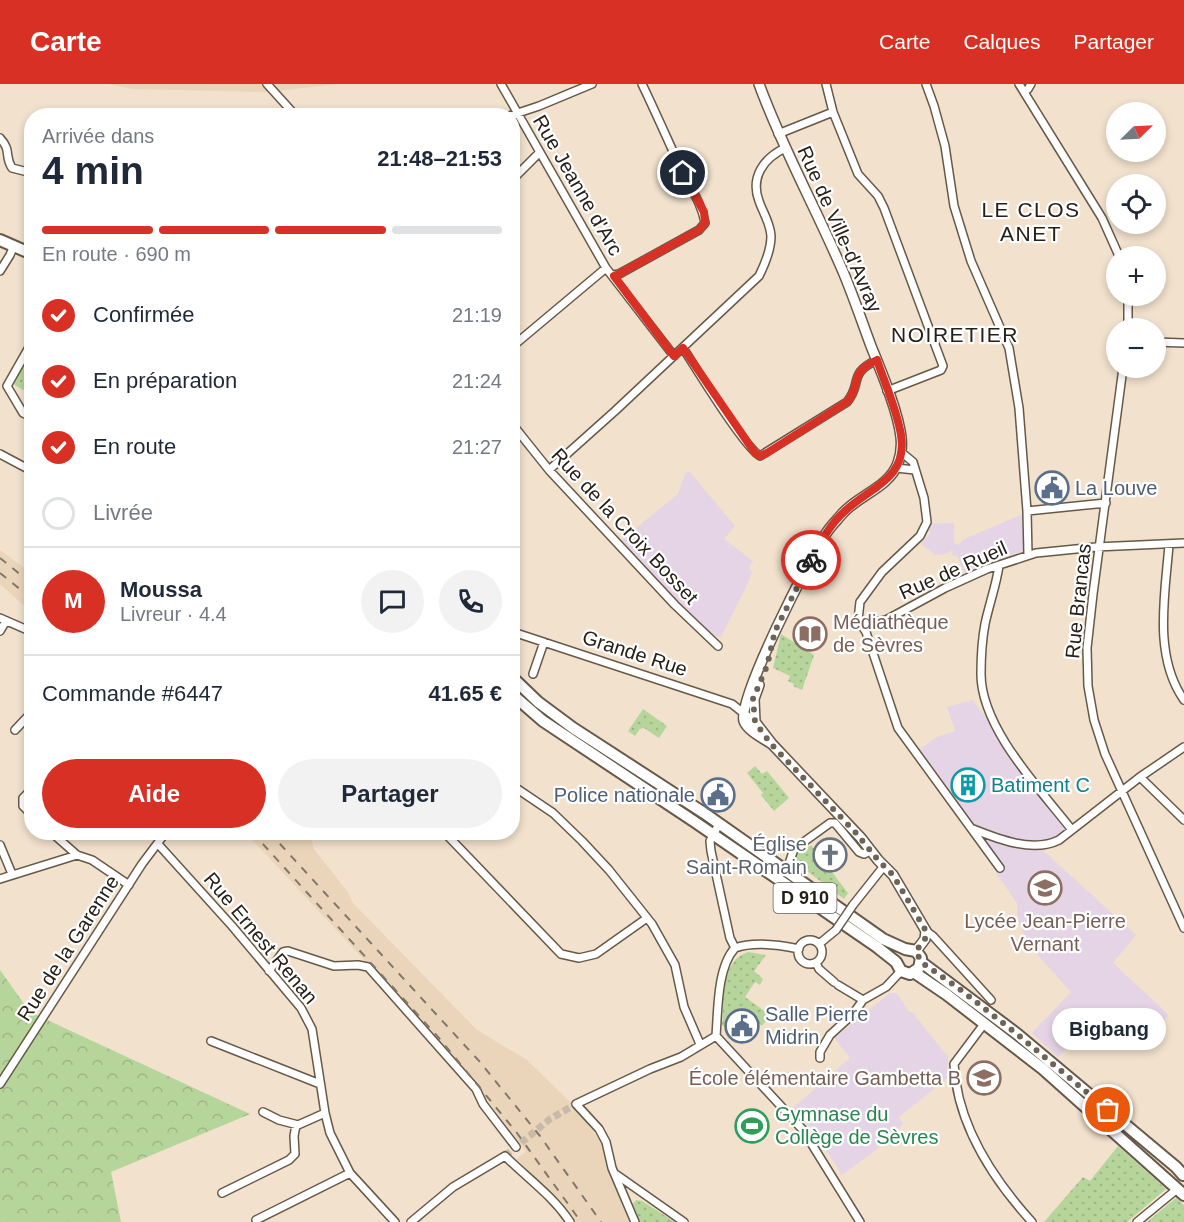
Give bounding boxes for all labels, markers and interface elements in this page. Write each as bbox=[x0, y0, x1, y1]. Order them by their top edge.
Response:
text: Carte bbox=[30, 26, 102, 57]
text: Carte bbox=[879, 30, 930, 53]
text: Calques bbox=[963, 30, 1040, 53]
text: Partager bbox=[1073, 30, 1154, 53]
north arrow bbox=[1106, 102, 1166, 162]
map controls bbox=[1106, 102, 1166, 378]
street label: Rue Jeanne d'Arc bbox=[529, 111, 627, 259]
text: Arrivée dans bbox=[42, 125, 154, 147]
street label: Rue de Ville-d'Avray bbox=[793, 142, 887, 316]
text: 21:48–21:53 bbox=[377, 146, 502, 171]
pin bbox=[657, 147, 708, 198]
text: 4 min bbox=[42, 149, 144, 192]
icon: home bbox=[666, 156, 699, 189]
button: locate bbox=[1106, 174, 1166, 234]
district label: LE CLOS ANET bbox=[981, 198, 1081, 245]
text: En route · 690 m bbox=[42, 243, 191, 265]
button: + bbox=[1106, 246, 1166, 306]
icon: check bbox=[42, 299, 75, 332]
text: Confirmée bbox=[93, 302, 194, 327]
text: 21:19 bbox=[452, 304, 502, 326]
button: − bbox=[1106, 318, 1166, 378]
district label: NOIRETIER bbox=[891, 323, 1019, 346]
icon: check bbox=[42, 365, 75, 398]
text: En préparation bbox=[93, 368, 237, 393]
text: 21:24 bbox=[452, 370, 502, 392]
icon: check bbox=[42, 431, 75, 464]
text: En route bbox=[93, 434, 176, 459]
text: 21:27 bbox=[452, 436, 502, 458]
street label: Rue de la Croix Bosset bbox=[547, 444, 703, 609]
public building icon: La Louve bbox=[1034, 470, 1070, 506]
place label: La Louve bbox=[1075, 477, 1157, 499]
text: Livrée bbox=[93, 500, 153, 525]
courier bbox=[781, 530, 841, 590]
street label: Rue de Rueil bbox=[896, 536, 1010, 604]
street label: Rue Brancas bbox=[1061, 542, 1095, 660]
icon: bike bbox=[795, 544, 828, 577]
button: chat bbox=[361, 570, 424, 633]
button: phone bbox=[439, 570, 502, 633]
text: Moussa bbox=[120, 577, 202, 602]
text: M bbox=[64, 588, 83, 613]
text: Livreur · 4.4 bbox=[120, 603, 227, 625]
place label: Médiathèque de Sèvres bbox=[833, 611, 949, 656]
library icon: Médiathèque de Sèvres bbox=[792, 616, 828, 652]
street label: Grande Rue bbox=[580, 626, 690, 680]
text: Commande #6447 bbox=[42, 681, 223, 706]
text: 41.65 € bbox=[429, 681, 502, 706]
button: Aide bbox=[42, 759, 266, 828]
button: Partager bbox=[278, 759, 502, 828]
building icon: Batiment C bbox=[950, 767, 986, 803]
place label: Batiment C bbox=[991, 774, 1090, 796]
public building icon: Police nationale bbox=[700, 777, 736, 813]
place label: Police nationale bbox=[554, 784, 695, 806]
place label: Église Saint-Romain bbox=[686, 833, 807, 878]
church icon: Église Saint-Romain bbox=[812, 837, 848, 873]
street label: Rue Ernest Renan bbox=[200, 868, 322, 1008]
school or university icon: Lycée Jean-Pierre Vernant bbox=[1027, 870, 1063, 906]
street label: Rue de la Garenne bbox=[13, 871, 123, 1025]
road number: D 910 bbox=[774, 883, 836, 913]
place label: Lycée Jean-Pierre Vernant bbox=[964, 910, 1126, 955]
place label: Salle Pierre Midrin bbox=[765, 1003, 868, 1048]
public building icon: Salle Pierre Midrin bbox=[724, 1008, 760, 1044]
callout: Bigbang bbox=[1051, 1008, 1165, 1050]
text: Bigbang bbox=[1069, 1018, 1149, 1040]
school or university icon: École élémentaire Gambetta B bbox=[966, 1060, 1002, 1096]
place label: École élémentaire Gambetta B bbox=[689, 1067, 961, 1089]
pin bbox=[1082, 1084, 1133, 1135]
icon: bag bbox=[1091, 1093, 1124, 1126]
place label: Gymnase du Collège de Sèvres bbox=[775, 1103, 938, 1148]
sports icon: Gymnase du Collège de Sèvres bbox=[734, 1108, 770, 1144]

